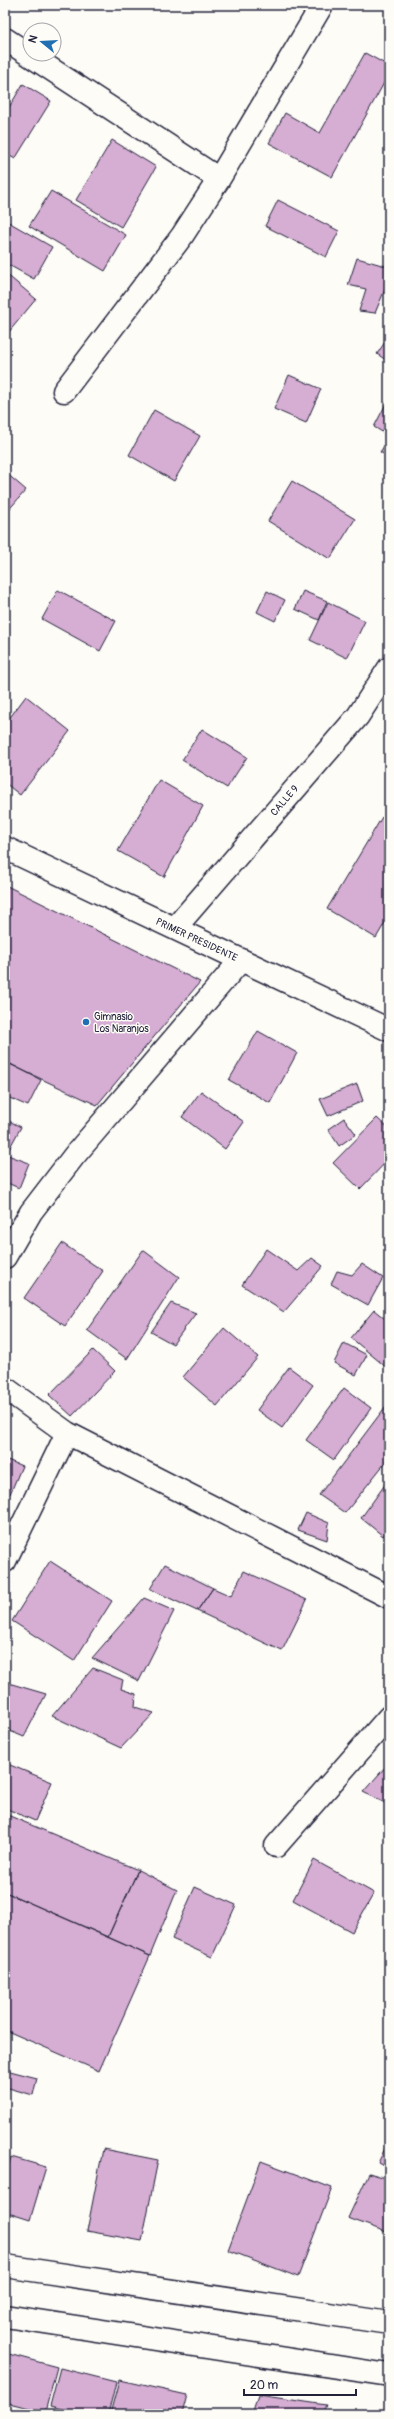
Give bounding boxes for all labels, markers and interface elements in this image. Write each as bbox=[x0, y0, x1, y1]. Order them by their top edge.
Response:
north arrow bbox=[22, 22, 62, 62]
text: N bbox=[26, 33, 40, 45]
street label: CALLE 9 bbox=[268, 783, 301, 818]
street label: PRIMER PRESIDENTE bbox=[154, 916, 239, 964]
place label: Gimnasio Los Naranjos bbox=[94, 1011, 149, 1035]
marker: Gimnasio Los Naranjos bbox=[81, 1017, 91, 1027]
scale bar bbox=[244, 2371, 356, 2397]
text: 20 m bbox=[250, 2378, 279, 2393]

